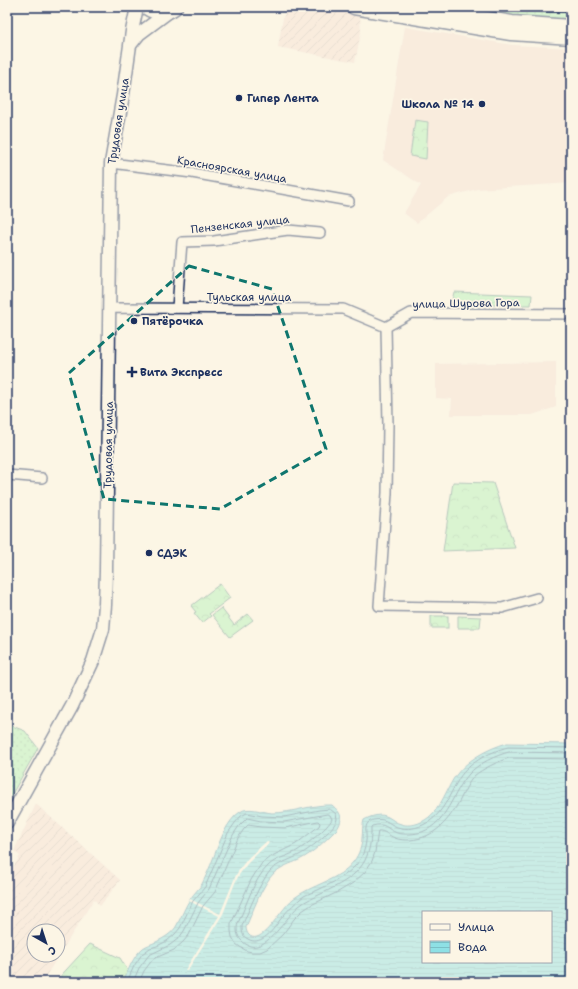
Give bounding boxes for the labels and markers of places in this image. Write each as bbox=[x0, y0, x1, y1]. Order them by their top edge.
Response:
place label: Гипер Лента bbox=[247, 91, 319, 106]
marker: Гипер Лента bbox=[234, 93, 244, 103]
place label: Школа № 14 bbox=[401, 97, 474, 112]
marker: Школа № 14 bbox=[477, 99, 487, 109]
place label: Пятёрочка bbox=[142, 314, 204, 329]
marker: Пятёрочка bbox=[129, 316, 139, 326]
place label: Вита Экспресс bbox=[140, 365, 223, 380]
marker: Вита Экспресс bbox=[127, 367, 137, 377]
place label: СДЭК bbox=[157, 546, 188, 561]
marker: СДЭК bbox=[144, 548, 154, 558]

